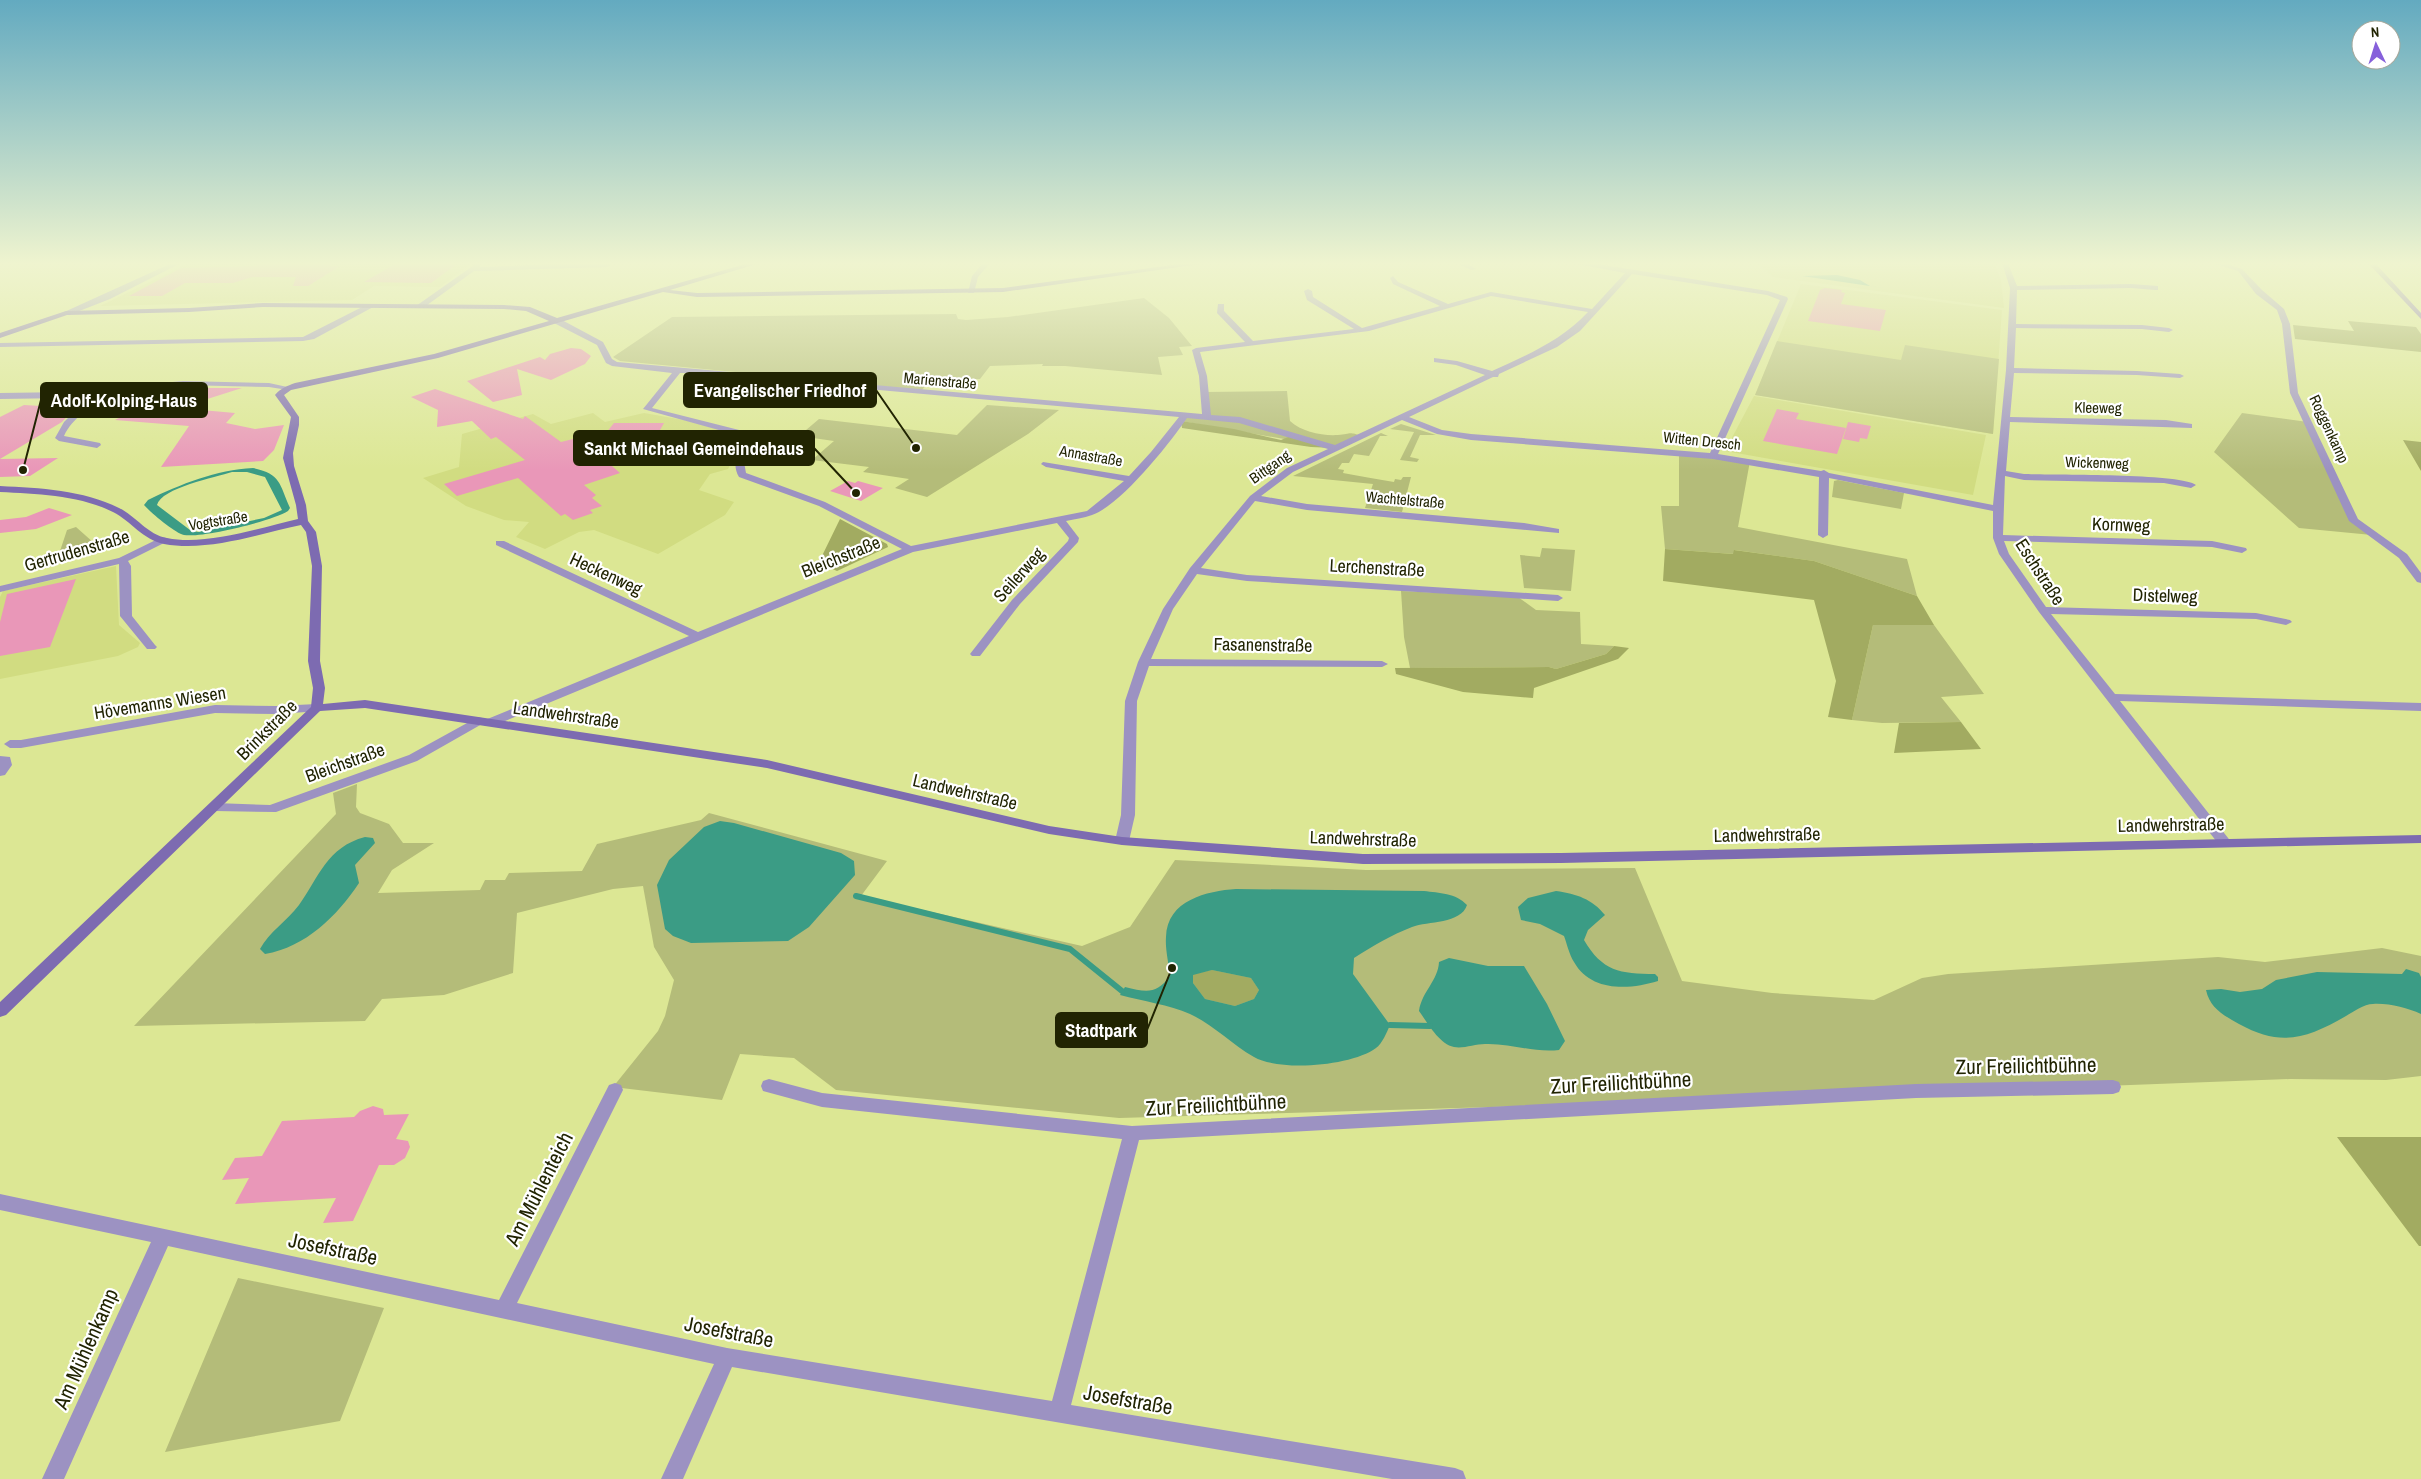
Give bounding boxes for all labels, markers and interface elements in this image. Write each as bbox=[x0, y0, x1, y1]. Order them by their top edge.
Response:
north arrow bbox=[2351, 20, 2401, 70]
text: N bbox=[2370, 23, 2380, 41]
street label: Marienstraße bbox=[903, 367, 978, 394]
callout: Evangelischer Friedhof bbox=[684, 373, 876, 407]
text: Evangelischer Friedhof bbox=[694, 377, 867, 403]
callout: Adolf-Kolping-Haus bbox=[41, 383, 207, 417]
text: Adolf-Kolping-Haus bbox=[51, 387, 197, 413]
street label: Roggenkamp bbox=[2304, 391, 2354, 467]
street label: Kleeweg bbox=[2074, 397, 2122, 418]
street label: Witten Dresch bbox=[1662, 426, 1742, 455]
callout: Sankt Michael Gemeindehaus bbox=[574, 431, 814, 465]
text: Sankt Michael Gemeindehaus bbox=[584, 435, 804, 461]
street label: Annastraße bbox=[1057, 439, 1124, 471]
street label: Bittgang bbox=[1245, 445, 1295, 488]
street label: Wickenweg bbox=[2065, 451, 2129, 474]
street label: Wachtelstraße bbox=[1365, 486, 1445, 513]
street label: Vogtstraße bbox=[187, 505, 249, 536]
street label: Kornweg bbox=[2091, 511, 2151, 538]
street label: Gertrudenstraße bbox=[21, 524, 132, 577]
street label: Bleichstraße bbox=[798, 529, 884, 584]
street label: Eschstraße bbox=[2010, 534, 2071, 610]
street label: Seilerweg bbox=[987, 541, 1050, 607]
street label: Heckenweg bbox=[566, 546, 647, 602]
street label: Lerchenstraße bbox=[1329, 553, 1425, 582]
street label: Distelweg bbox=[2132, 582, 2199, 609]
street label: Fasanenstraße bbox=[1214, 631, 1313, 658]
street label: Hövemanns Wiesen bbox=[92, 680, 228, 725]
street label: Brinkstraße bbox=[231, 694, 302, 765]
street label: Landwehrstraße bbox=[512, 695, 621, 734]
street label: Bleichstraße bbox=[302, 737, 388, 788]
street label: Landwehrstraße bbox=[910, 767, 1020, 816]
street label: Landwehrstraße bbox=[2117, 811, 2225, 838]
street label: Landwehrstraße bbox=[1713, 821, 1821, 848]
street label: Landwehrstraße bbox=[1309, 824, 1417, 853]
callout: Stadtpark bbox=[1056, 1013, 1147, 1047]
text: Stadtpark bbox=[1065, 1017, 1137, 1043]
street label: Zur Freilichtbühne bbox=[1955, 1050, 2097, 1081]
street label: Zur Freilichtbühne bbox=[1550, 1064, 1692, 1101]
street label: Zur Freilichtbühne bbox=[1145, 1086, 1287, 1123]
street label: Am Mühlenteich bbox=[497, 1127, 580, 1252]
street label: Josefstraße bbox=[286, 1225, 380, 1272]
street label: Am Mühlenkamp bbox=[46, 1284, 125, 1415]
street label: Josefstraße bbox=[682, 1309, 776, 1354]
street label: Josefstraße bbox=[1081, 1377, 1175, 1422]

